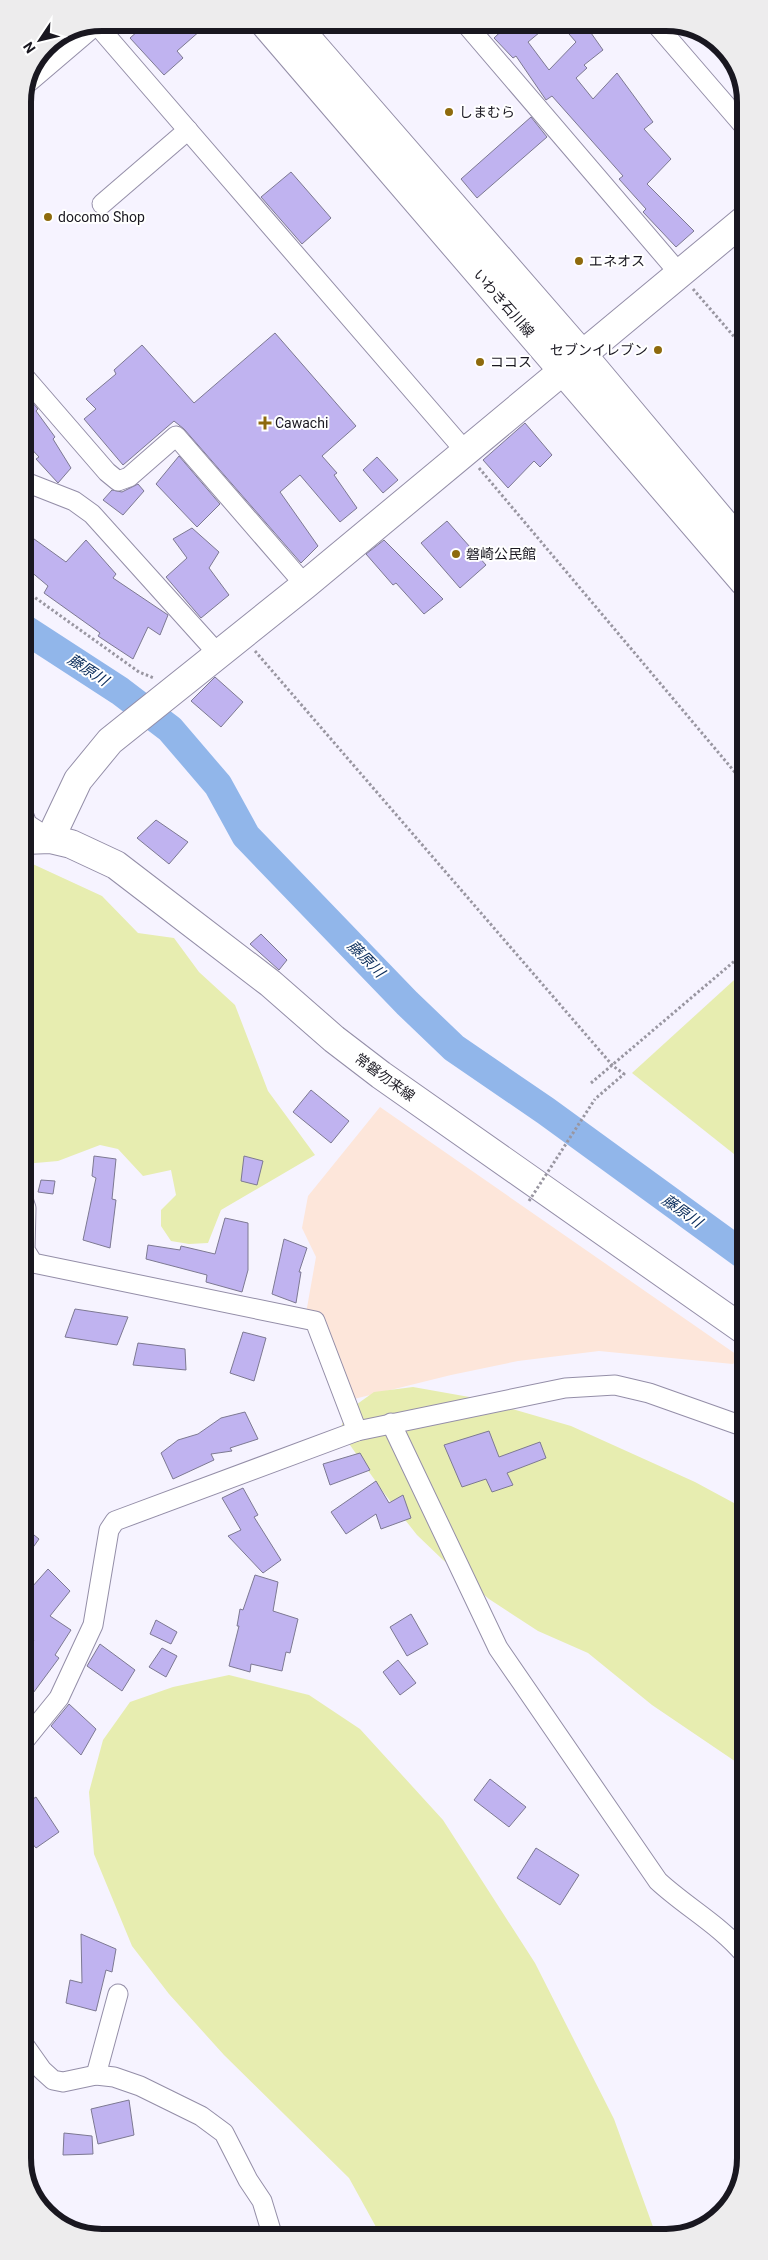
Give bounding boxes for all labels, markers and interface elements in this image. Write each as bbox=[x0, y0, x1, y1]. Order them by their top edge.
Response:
north arrow bbox=[15, 15, 65, 65]
text: N bbox=[20, 39, 39, 56]
place label: しまむら bbox=[459, 104, 515, 120]
marker: しまむら bbox=[443, 106, 455, 118]
place label: docomo Shop bbox=[58, 209, 145, 225]
marker: docomo Shop bbox=[42, 211, 54, 223]
place label: エネオス bbox=[589, 253, 645, 269]
marker: エネオス bbox=[573, 255, 585, 267]
street label: いわき石川線 bbox=[470, 266, 538, 340]
place label: セブンイレブン bbox=[550, 342, 648, 358]
marker: セブンイレブン bbox=[652, 344, 664, 356]
place label: ココス bbox=[490, 354, 532, 370]
marker: ココス bbox=[474, 356, 486, 368]
place label: Cawachi bbox=[275, 415, 328, 431]
marker: Cawachi bbox=[259, 417, 271, 429]
place label: 磐崎公民館 bbox=[466, 546, 536, 562]
marker: 磐崎公民館 bbox=[450, 548, 462, 560]
water label: 藤原川 bbox=[64, 650, 113, 691]
water label: 藤原川 bbox=[344, 937, 390, 983]
street label: 常磐勿来線 bbox=[352, 1050, 418, 1104]
water label: 藤原川 bbox=[658, 1191, 707, 1232]

